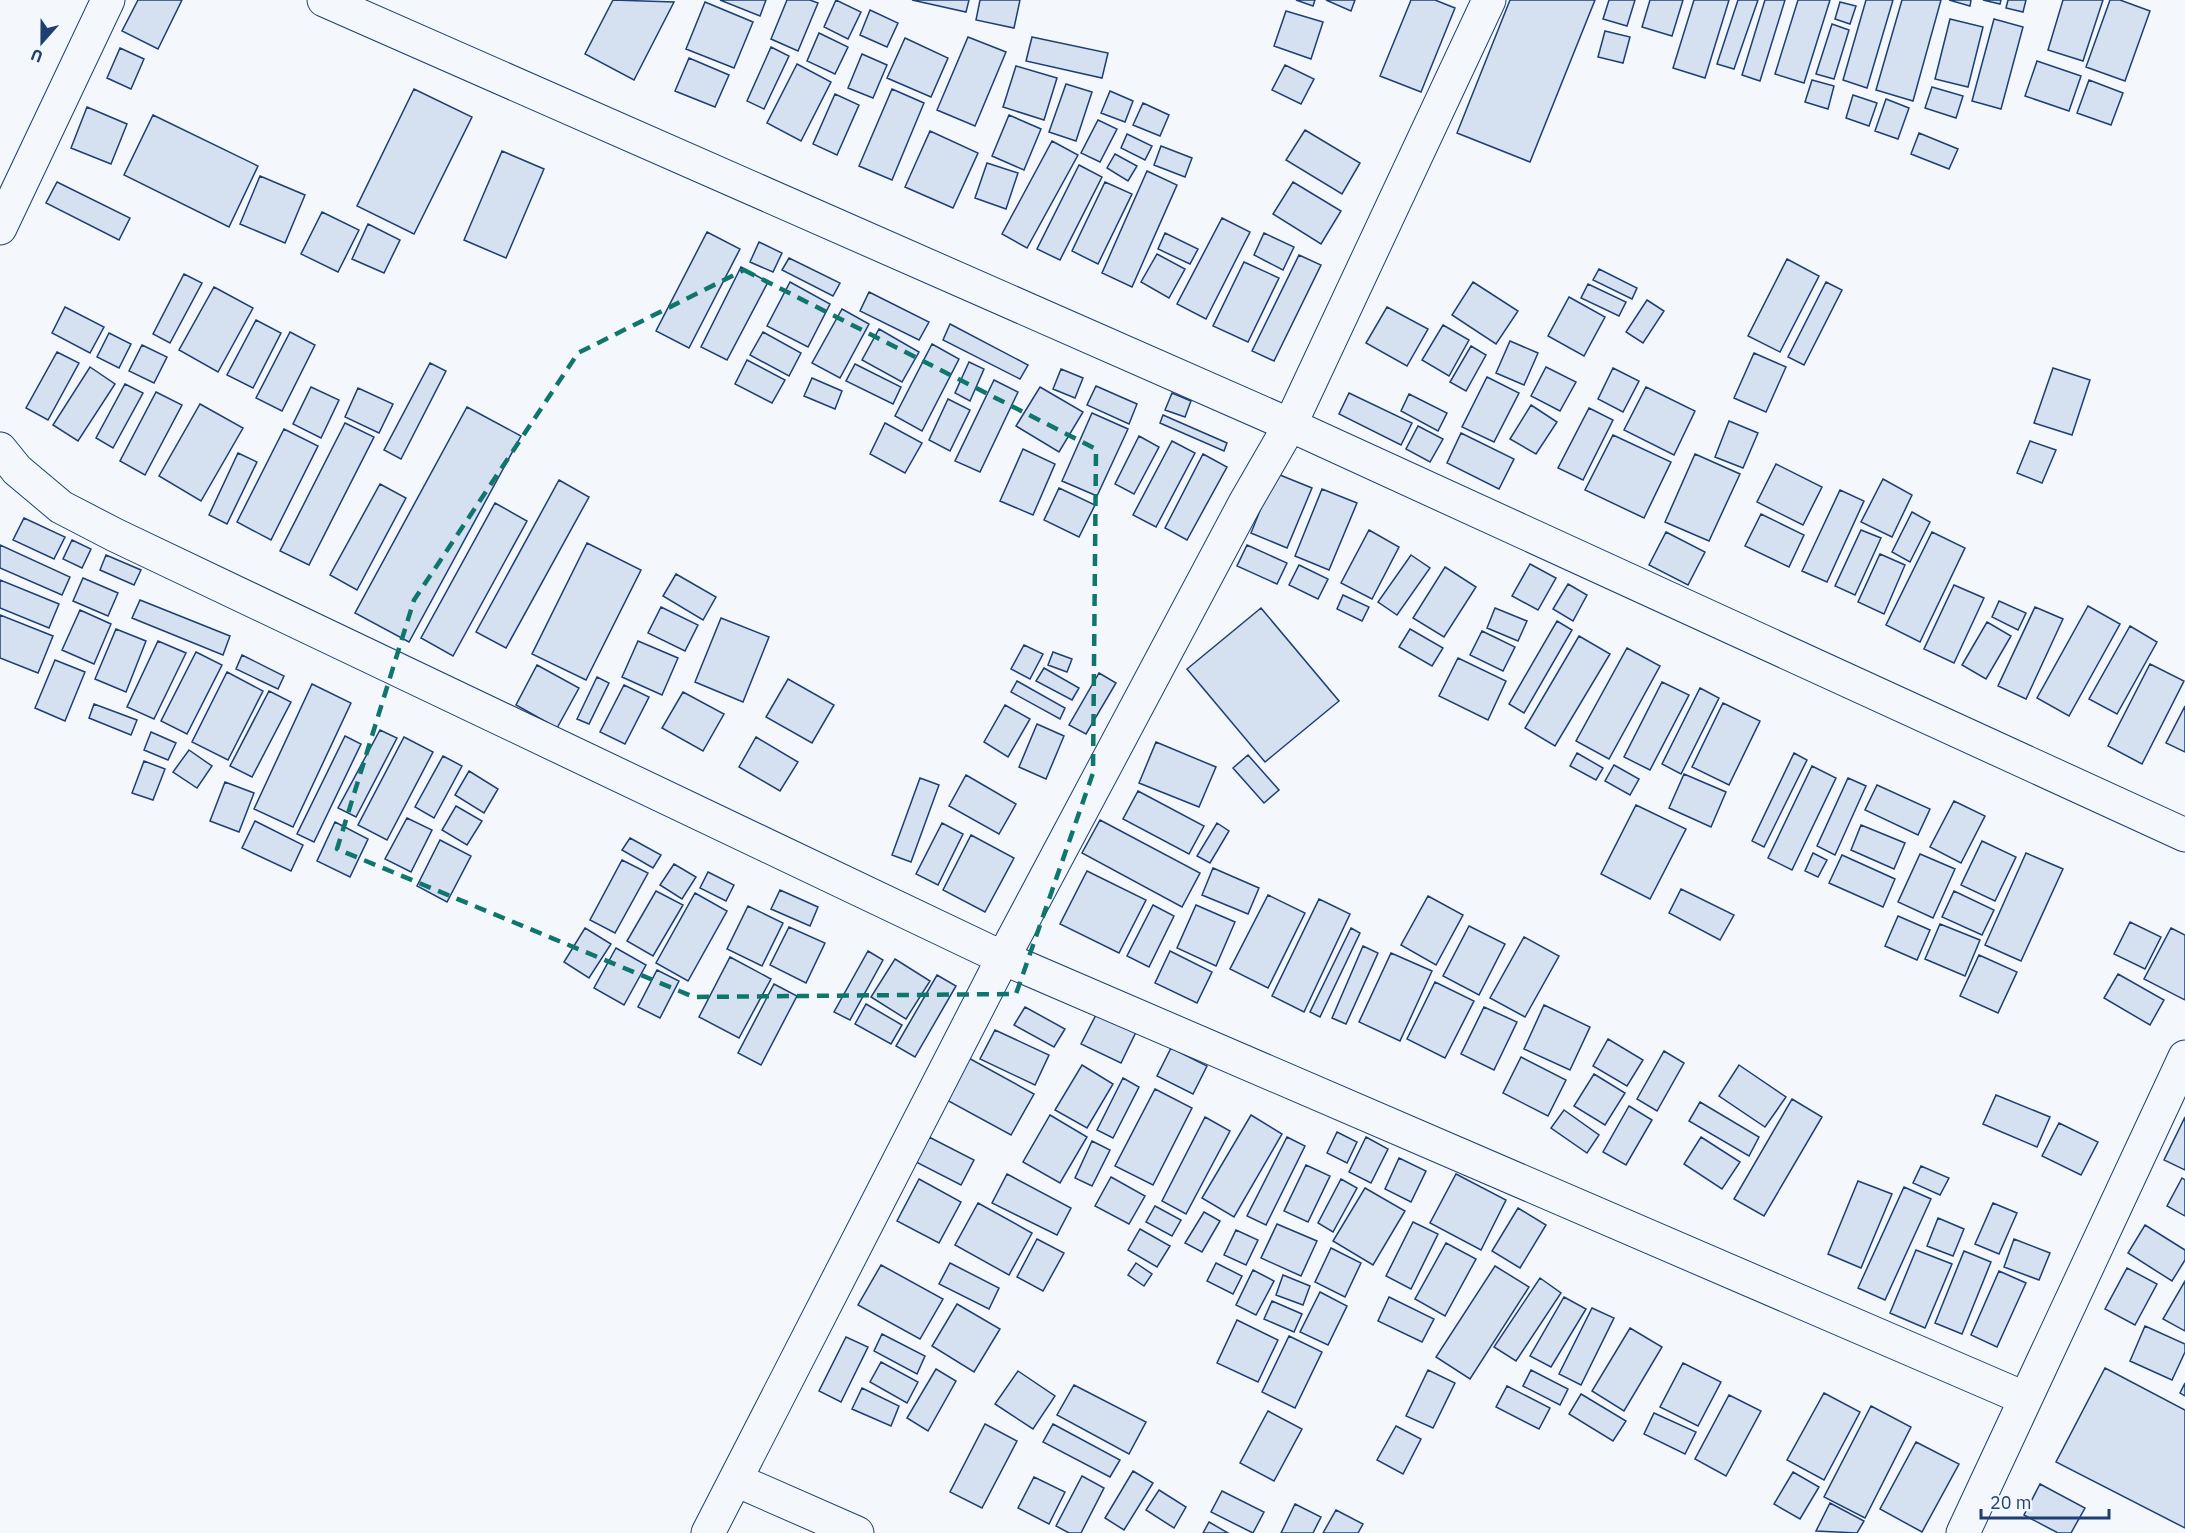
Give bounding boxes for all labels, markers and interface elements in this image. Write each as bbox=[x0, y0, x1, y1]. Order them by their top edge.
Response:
north arrow bbox=[12, 12, 72, 72]
text: U bbox=[28, 45, 45, 67]
scale bar bbox=[1981, 1482, 2108, 1520]
text: 20 m bbox=[1990, 1491, 2032, 1514]

